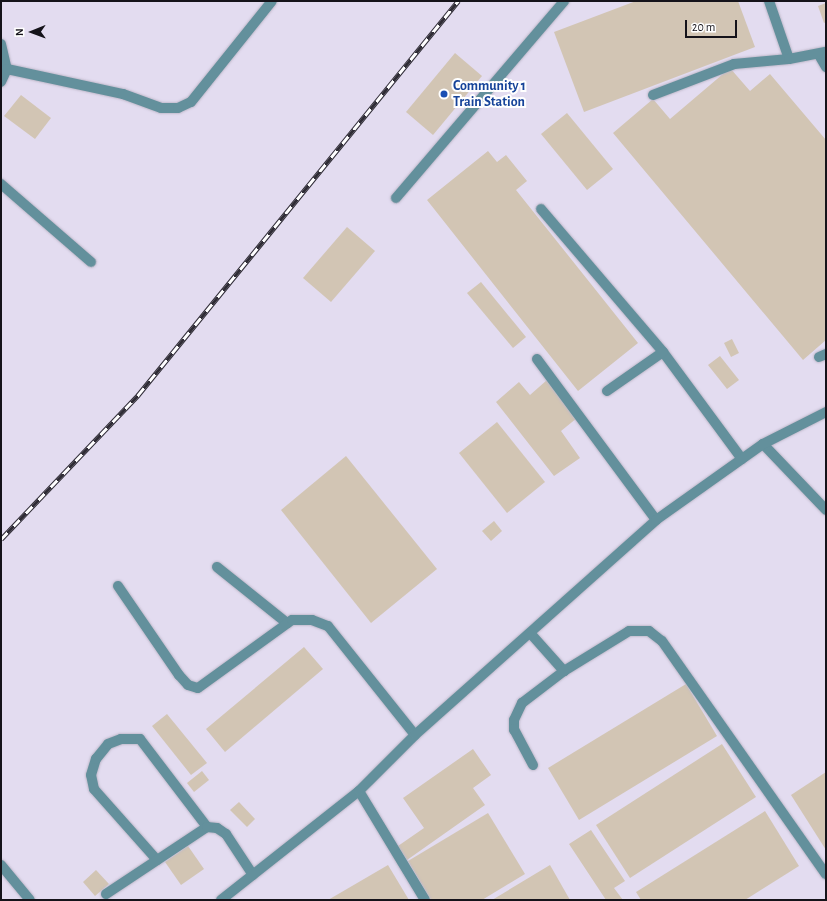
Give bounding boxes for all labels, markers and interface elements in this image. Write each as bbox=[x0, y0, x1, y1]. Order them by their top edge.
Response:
north arrow bbox=[12, 12, 52, 52]
scale bar bbox=[687, 12, 739, 38]
text: 20 m bbox=[692, 21, 715, 33]
text: N bbox=[14, 28, 25, 36]
place label: Community 1 Train Station bbox=[453, 78, 526, 110]
marker: Community 1 Train Station bbox=[438, 88, 450, 100]

